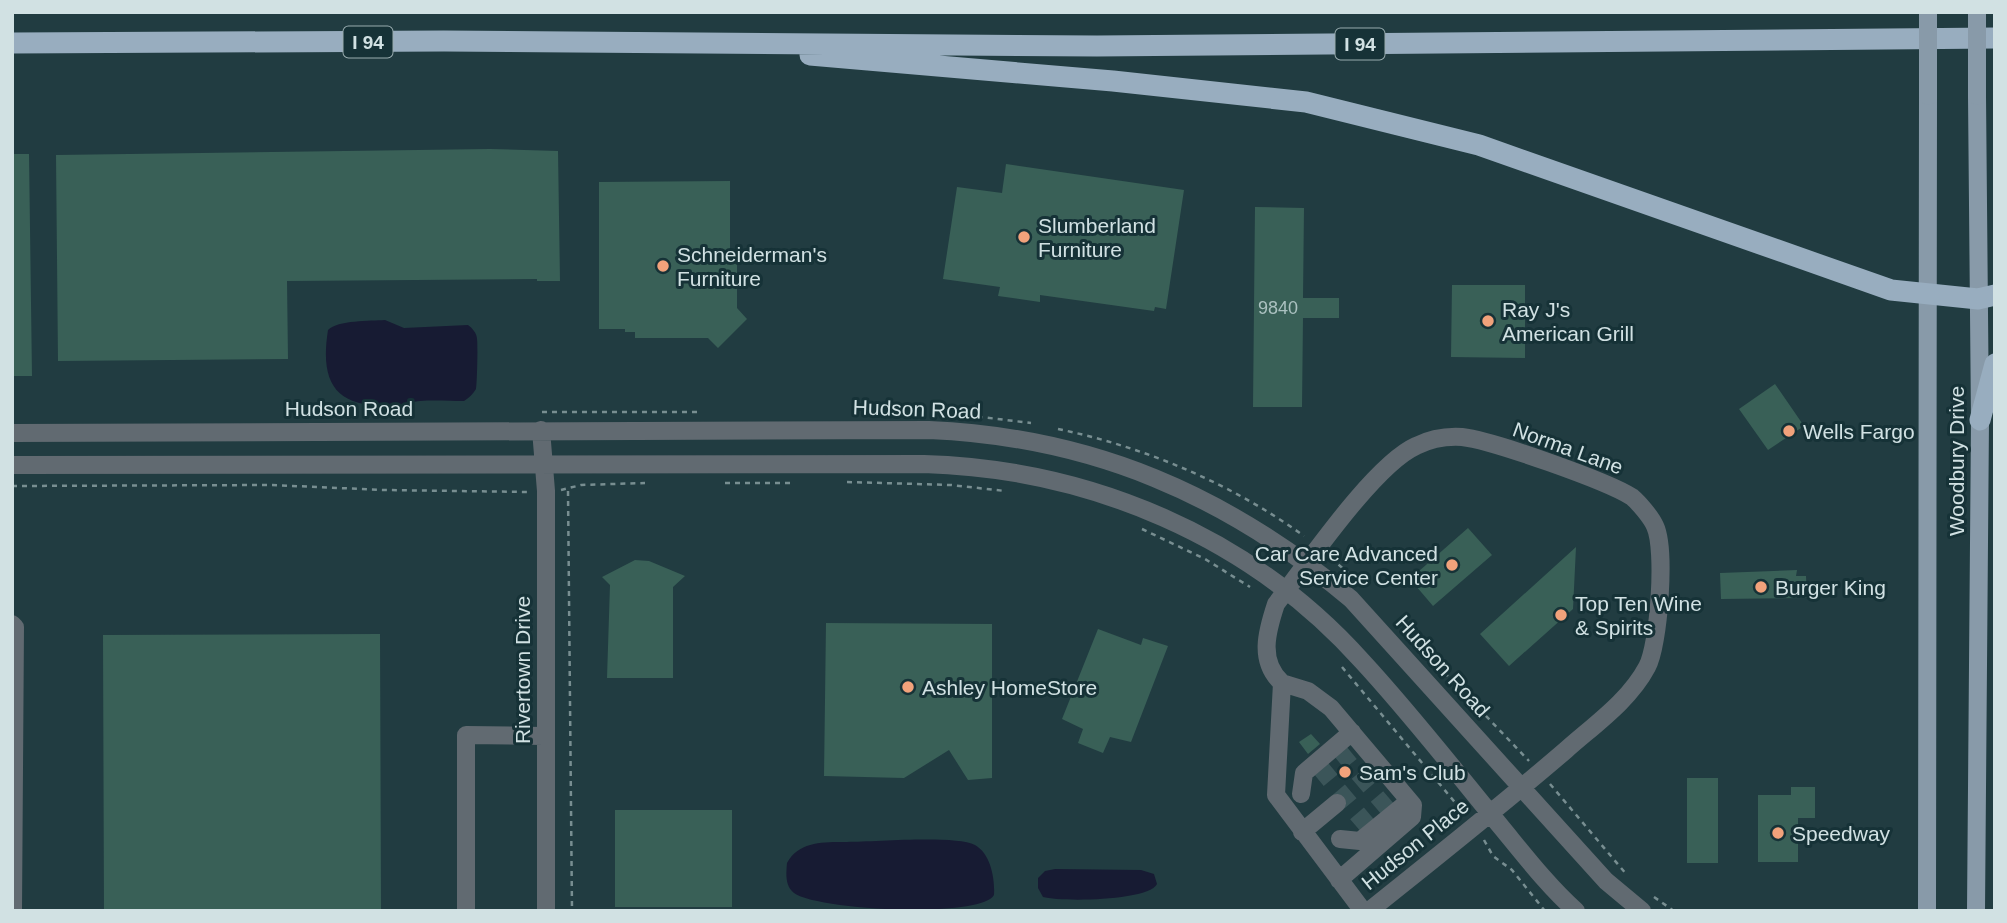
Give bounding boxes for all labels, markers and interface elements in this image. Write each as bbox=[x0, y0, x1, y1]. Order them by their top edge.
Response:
road number: I 94 bbox=[344, 26, 392, 58]
road number: I 94 bbox=[1336, 28, 1384, 60]
place label: Slumberland Furniture bbox=[1038, 214, 1156, 261]
marker: Slumberland Furniture bbox=[1016, 229, 1032, 245]
place label: Schneiderman's Furniture bbox=[677, 243, 827, 290]
marker: Schneiderman's Furniture bbox=[655, 258, 671, 274]
house number: 9840 bbox=[1258, 298, 1298, 318]
place label: Ray J's American Grill bbox=[1502, 298, 1634, 345]
marker: Ray J's American Grill bbox=[1480, 313, 1496, 329]
street label: Woodbury Drive bbox=[1945, 386, 1968, 536]
street label: Hudson Road bbox=[852, 395, 982, 423]
street label: Hudson Road bbox=[285, 397, 413, 420]
street label: Norma Lane bbox=[1510, 417, 1626, 479]
place label: Wells Fargo bbox=[1803, 420, 1915, 443]
marker: Wells Fargo bbox=[1781, 423, 1797, 439]
place label: Car Care Advanced Service Center bbox=[1255, 542, 1438, 589]
marker: Car Care Advanced Service Center bbox=[1444, 557, 1460, 573]
place label: Burger King bbox=[1775, 576, 1886, 599]
marker: Burger King bbox=[1753, 579, 1769, 595]
place label: Top Ten Wine & Spirits bbox=[1575, 592, 1702, 639]
street label: Rivertown Drive bbox=[511, 596, 534, 744]
marker: Top Ten Wine & Spirits bbox=[1553, 607, 1569, 623]
street label: Hudson Road bbox=[1391, 611, 1495, 721]
place label: Ashley HomeStore bbox=[922, 676, 1097, 699]
marker: Ashley HomeStore bbox=[900, 679, 916, 695]
place label: Sam's Club bbox=[1359, 761, 1466, 784]
marker: Sam's Club bbox=[1337, 764, 1353, 780]
street label: Hudson Place bbox=[1357, 794, 1473, 894]
place label: Speedway bbox=[1792, 822, 1891, 845]
marker: Speedway bbox=[1770, 825, 1786, 841]

